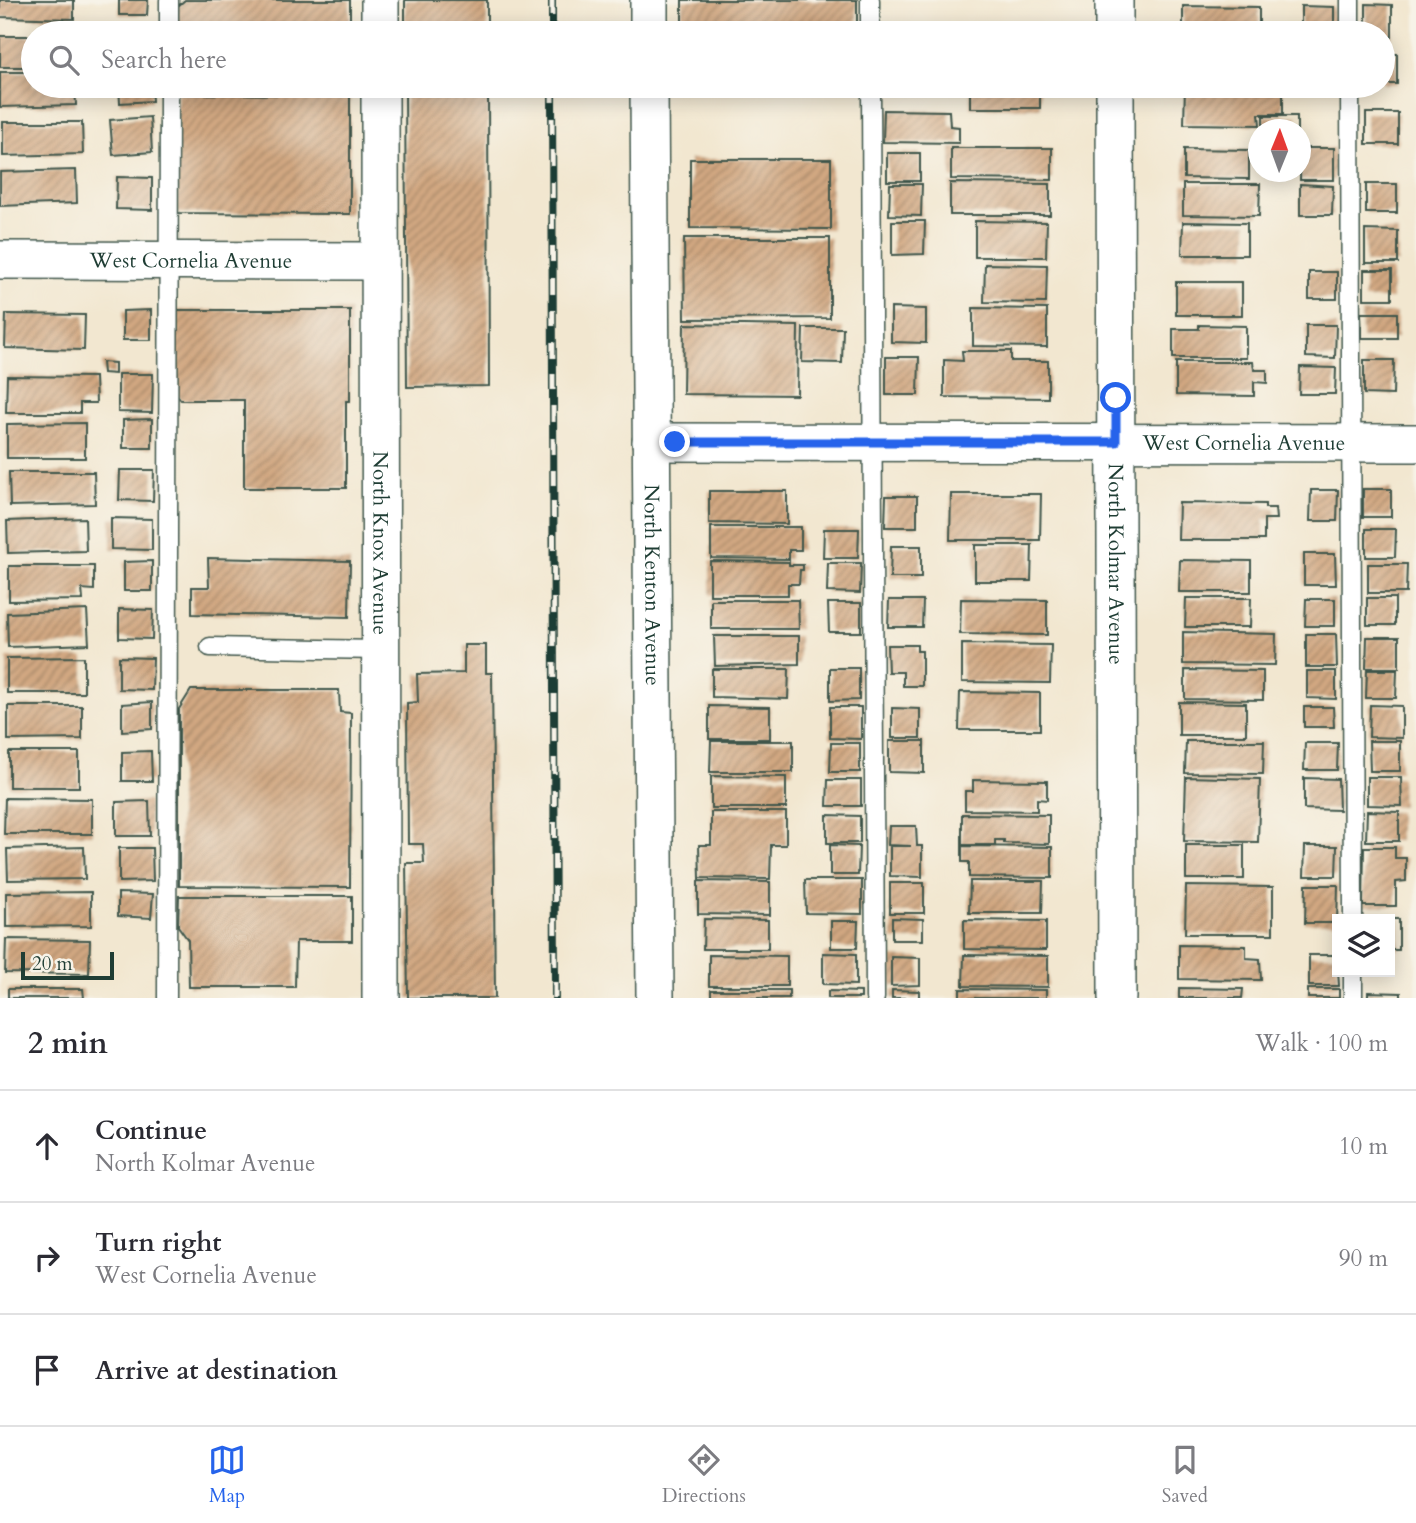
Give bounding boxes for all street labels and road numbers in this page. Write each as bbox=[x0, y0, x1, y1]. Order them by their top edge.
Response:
street label: West Cornelia Avenue bbox=[89, 246, 292, 276]
street label: West Cornelia Avenue bbox=[1142, 429, 1345, 458]
street label: North Knox Avenue bbox=[365, 451, 395, 635]
street label: North Kolmar Avenue bbox=[1101, 463, 1130, 665]
street label: North Kenton Avenue bbox=[637, 484, 667, 686]

